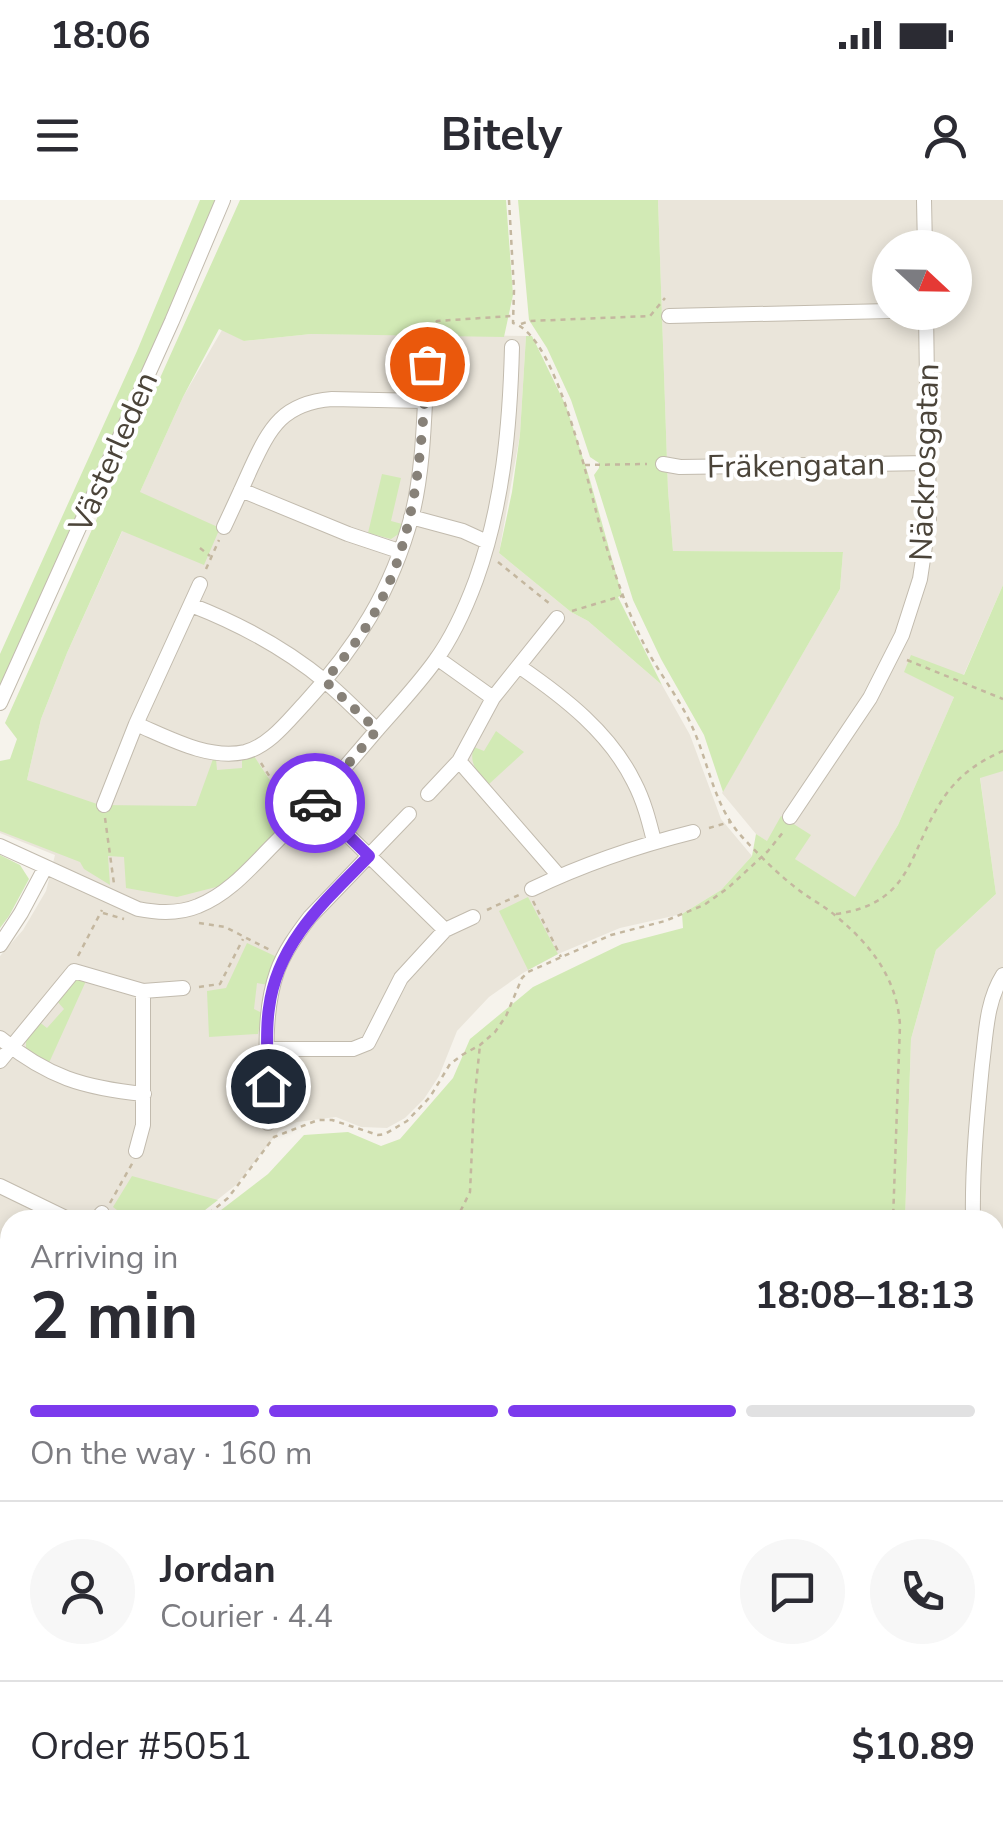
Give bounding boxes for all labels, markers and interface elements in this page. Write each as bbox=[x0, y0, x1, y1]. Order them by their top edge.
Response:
text: 18:06 bbox=[50, 10, 151, 61]
text: Bitely bbox=[441, 105, 562, 166]
icon: menu bbox=[30, 108, 85, 163]
icon: person bbox=[918, 108, 973, 163]
north arrow bbox=[872, 230, 972, 330]
map controls bbox=[872, 230, 972, 330]
pin bbox=[385, 322, 470, 407]
icon: bag bbox=[400, 337, 455, 392]
street label: Näckrosgatan bbox=[900, 362, 949, 562]
street label: Västerleden bbox=[58, 365, 168, 540]
street label: Fräkengatan bbox=[706, 442, 886, 489]
courier bbox=[265, 753, 365, 853]
icon: car bbox=[288, 776, 343, 831]
pin bbox=[226, 1044, 311, 1129]
icon: home bbox=[241, 1059, 296, 1114]
text: Arriving in bbox=[30, 1236, 178, 1279]
text: 18:08–18:13 bbox=[755, 1270, 975, 1321]
text: 2 min bbox=[30, 1272, 198, 1361]
text: On the way · 160 m bbox=[30, 1432, 312, 1475]
button: person bbox=[30, 1539, 135, 1644]
button: chat bbox=[740, 1539, 845, 1644]
button: phone bbox=[870, 1539, 975, 1644]
text: Jordan bbox=[160, 1544, 276, 1595]
text: Courier · 4.4 bbox=[160, 1595, 333, 1638]
text: Order #5051 bbox=[30, 1721, 252, 1772]
text: $10.89 bbox=[852, 1721, 975, 1772]

